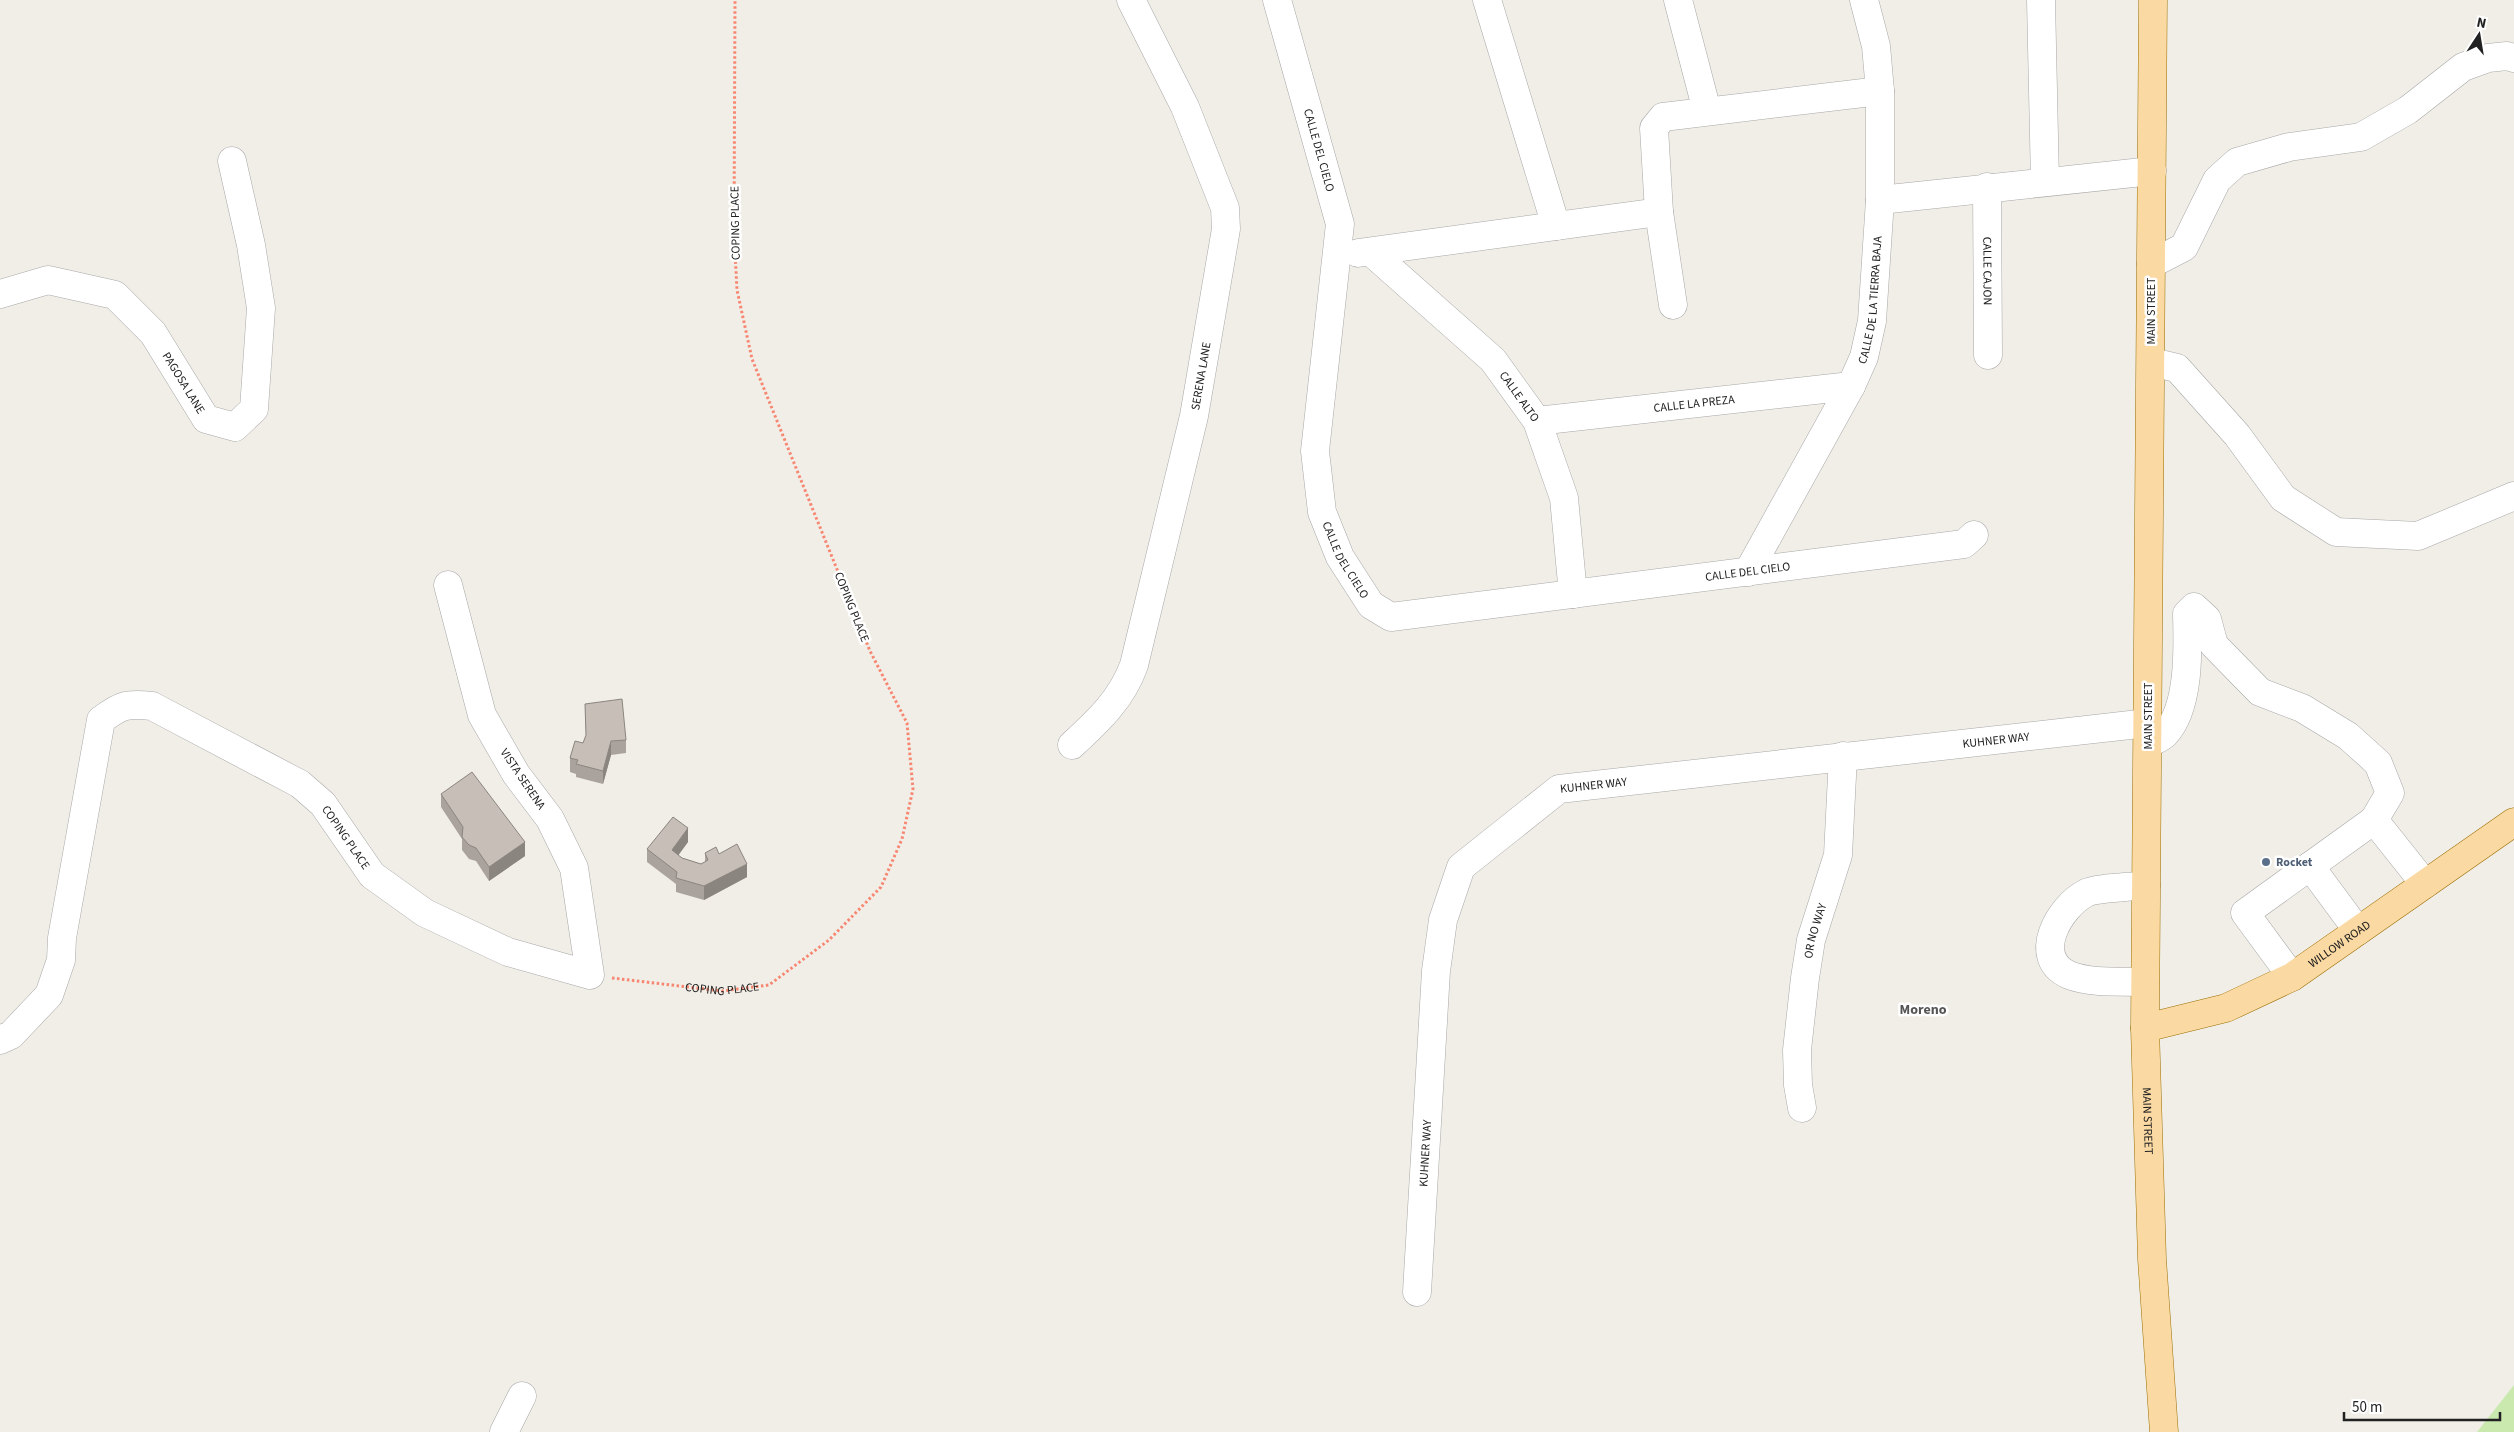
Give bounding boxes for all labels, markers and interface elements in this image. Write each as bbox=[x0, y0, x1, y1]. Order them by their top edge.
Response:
north arrow bbox=[2454, 10, 2504, 60]
text: N bbox=[2475, 13, 2488, 34]
street label: CALLE DEL CIELO bbox=[1299, 107, 1339, 194]
street label: COPING PLACE bbox=[726, 186, 745, 260]
street label: CALLE DE LA TIERRA BAJA bbox=[1854, 235, 1887, 367]
street label: CALLE CAJON bbox=[1978, 237, 1996, 305]
street label: MAIN STREET bbox=[2143, 277, 2160, 345]
street label: SERENA LANE bbox=[1187, 341, 1216, 412]
street label: PAGOSA LANE bbox=[158, 349, 209, 417]
street label: CALLE ALTO bbox=[1495, 368, 1543, 426]
street label: CALLE LA PREZA bbox=[1653, 391, 1736, 417]
street label: CALLE DEL CIELO bbox=[1318, 519, 1373, 602]
street label: CALLE DEL CIELO bbox=[1704, 558, 1791, 586]
street label: COPING PLACE bbox=[830, 570, 873, 645]
street label: MAIN STREET bbox=[2140, 682, 2157, 750]
street label: KUHNER WAY bbox=[1962, 728, 2031, 753]
street label: VISTA SERENA bbox=[496, 745, 550, 814]
street label: KUHNER WAY bbox=[1559, 773, 1628, 798]
street label: COPING PLACE bbox=[317, 802, 374, 873]
place label: Rocket bbox=[2276, 854, 2313, 871]
marker: Rocket bbox=[2260, 856, 2272, 868]
street label: OR NO WAY bbox=[1800, 901, 1831, 960]
street label: WILLOW ROAD bbox=[2305, 917, 2374, 972]
street label: COPING PLACE bbox=[684, 978, 760, 1000]
district label: Moreno bbox=[1900, 1000, 1947, 1020]
street label: MAIN STREET bbox=[2138, 1087, 2157, 1155]
street label: KUHNER WAY bbox=[1415, 1119, 1436, 1187]
scale bar bbox=[2344, 1390, 2500, 1422]
text: 50 m bbox=[2352, 1397, 2382, 1418]

